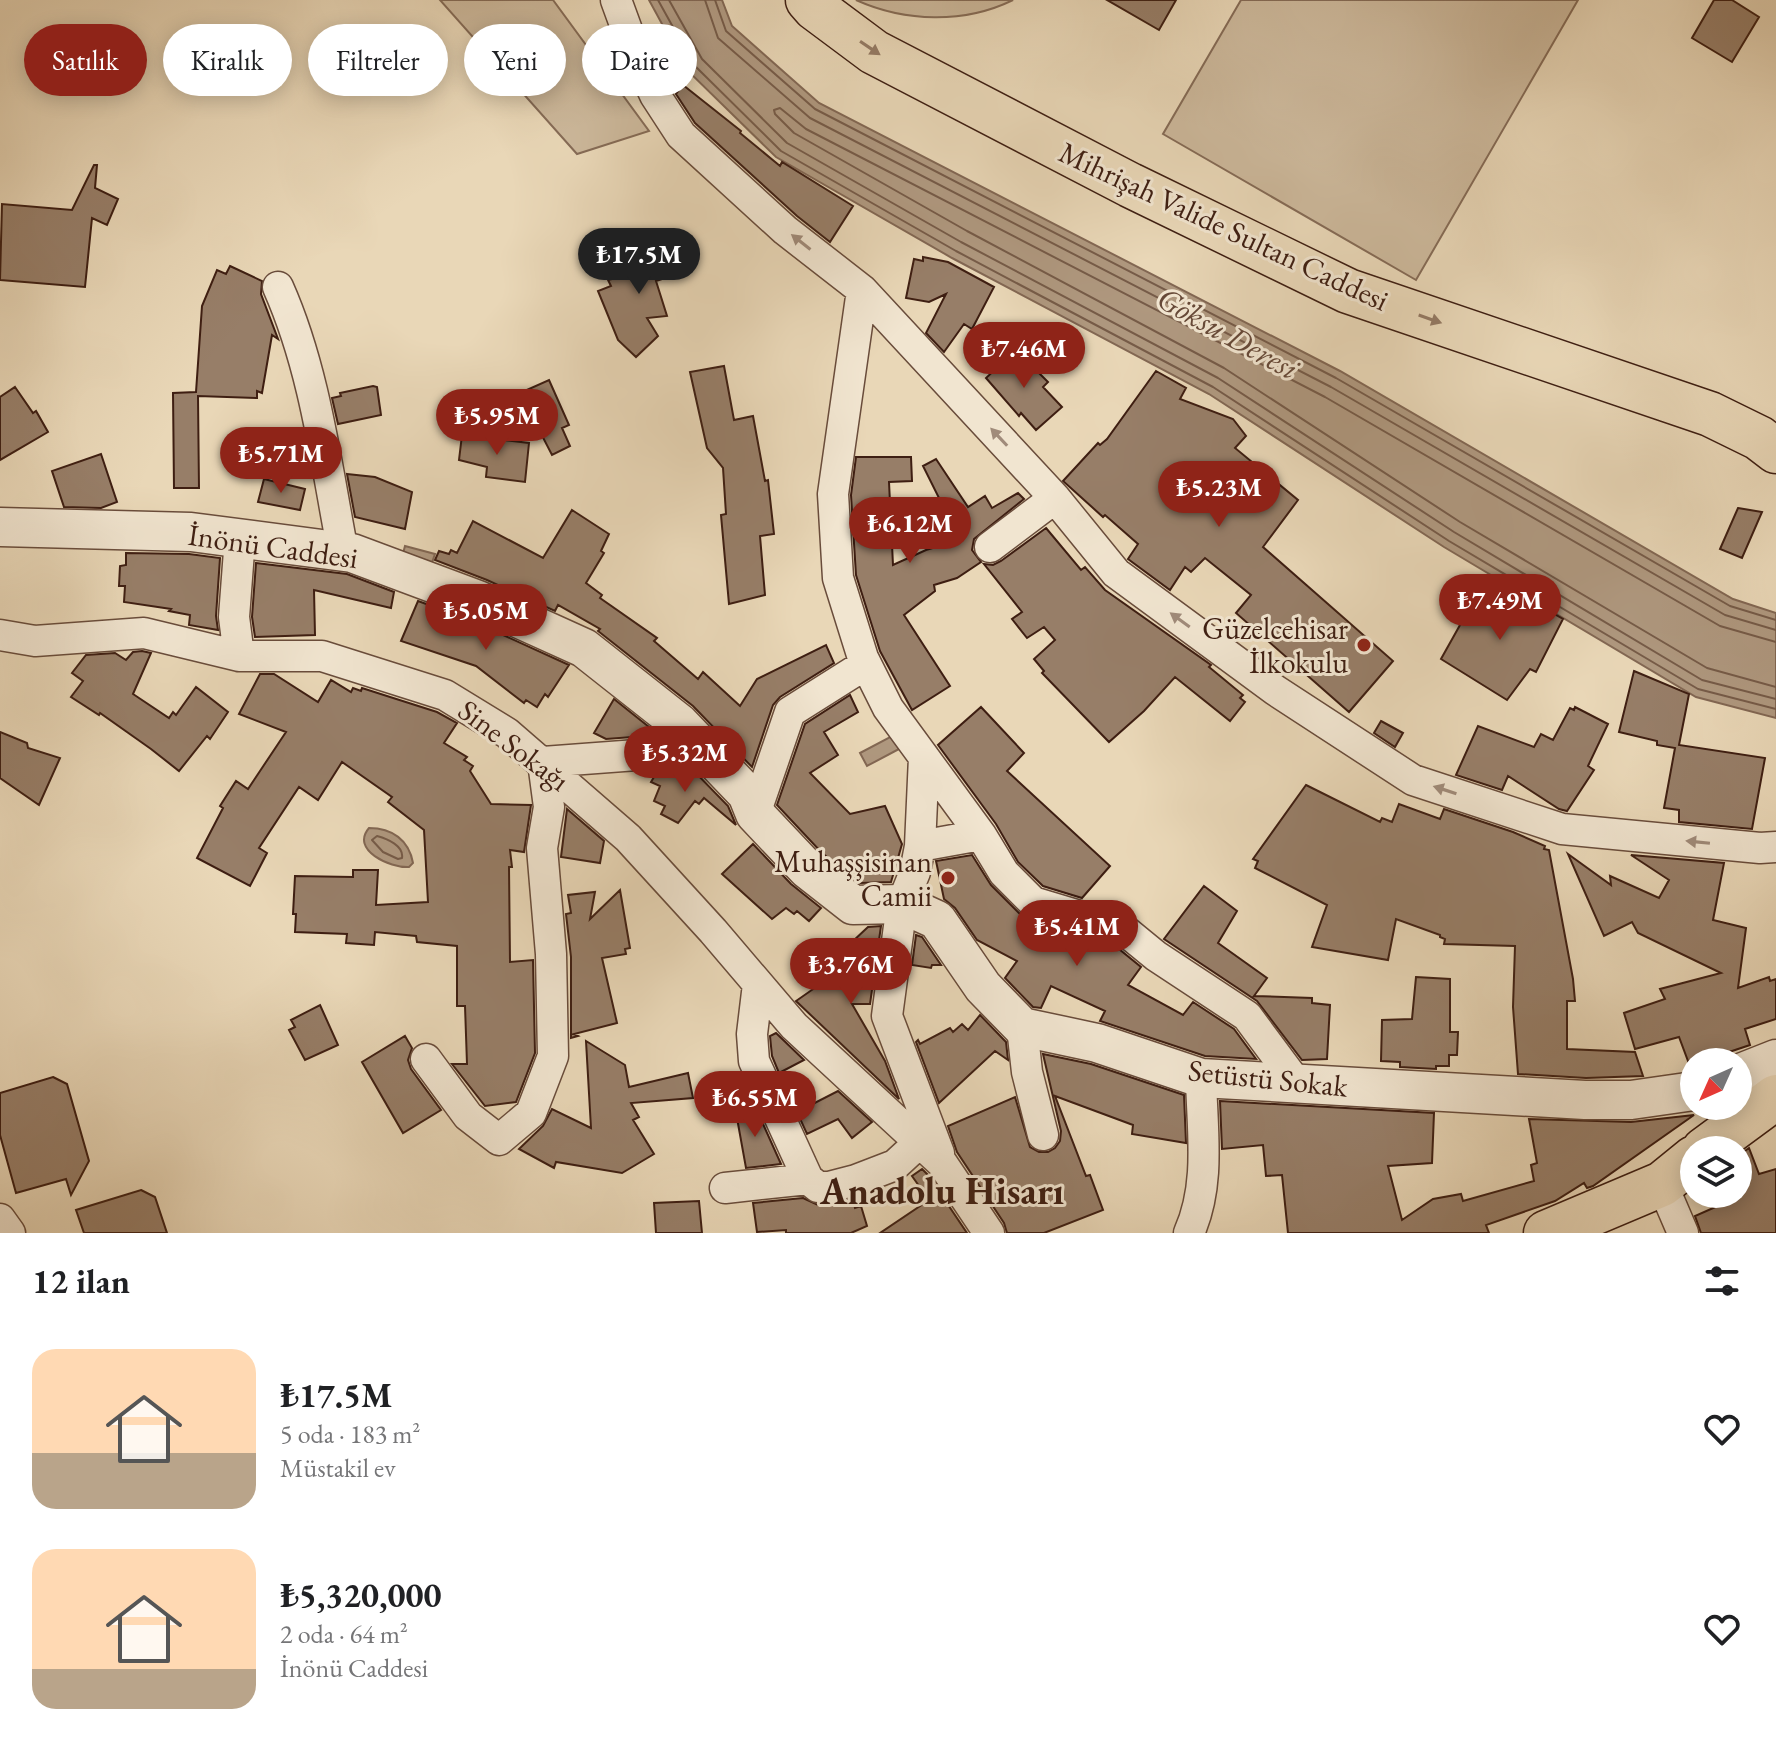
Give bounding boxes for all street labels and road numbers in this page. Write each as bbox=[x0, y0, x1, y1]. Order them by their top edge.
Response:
street label: Mihrişah Valide Sultan Caddesi bbox=[1053, 132, 1395, 320]
street label: İnönü Caddesi bbox=[186, 515, 360, 577]
street label: Sine Sokağı bbox=[450, 690, 578, 800]
street label: Setüstü Sokak bbox=[1186, 1050, 1351, 1106]

